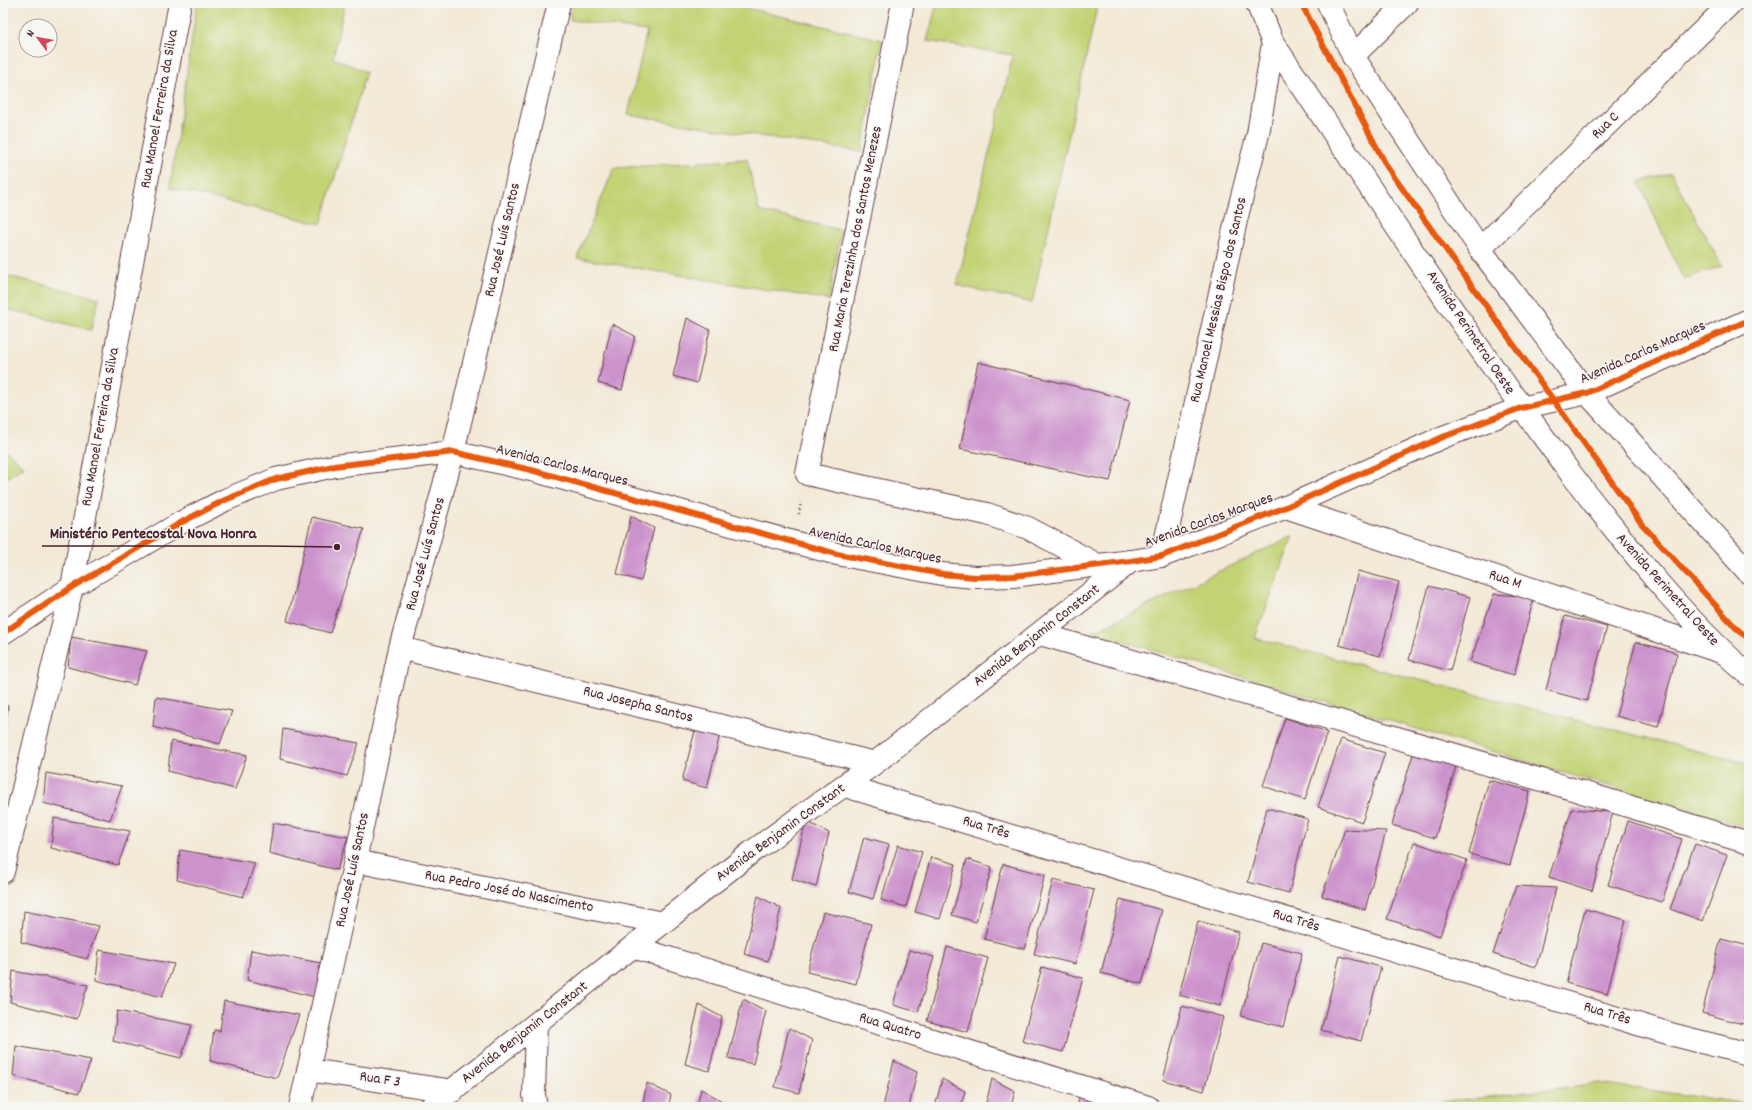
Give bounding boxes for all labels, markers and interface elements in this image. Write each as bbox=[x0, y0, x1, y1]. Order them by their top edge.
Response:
north arrow bbox=[18, 18, 58, 58]
text: N bbox=[23, 27, 40, 40]
street label: Rua Manoel Ferreira da Silva bbox=[135, 27, 185, 190]
street label: Rua C bbox=[1587, 107, 1625, 145]
street label: Rua Maria Terezinha dos Santos Menezes bbox=[823, 124, 889, 354]
street label: Rua José Luís Santos bbox=[479, 181, 527, 299]
street label: Rua Manoel Messias Bispo dos Santos bbox=[1185, 195, 1253, 405]
street label: Avenida Perimetral Oeste bbox=[1420, 266, 1520, 400]
street label: Avenida Carlos Marques bbox=[1577, 315, 1709, 391]
street label: Rua Manoel Ferreira da Silva bbox=[76, 345, 126, 508]
street label: Avenida Carlos Marques bbox=[494, 439, 630, 493]
street label: Avenida Carlos Marques bbox=[1141, 487, 1277, 555]
street label: Rua José Luís Santos bbox=[400, 495, 452, 613]
callout: Ministério Pentecostal Nova Honra bbox=[42, 518, 265, 546]
street label: Avenida Carlos Marques bbox=[806, 521, 944, 571]
text: Ministério Pentecostal Nova Honra bbox=[50, 523, 258, 546]
street label: Avenida Perimetral Oeste bbox=[1610, 529, 1724, 652]
street label: Rua M bbox=[1486, 564, 1524, 596]
street label: Avenida Benjamin Constant bbox=[969, 579, 1105, 693]
street label: Rua Josepha Santos bbox=[581, 681, 695, 729]
street label: Avenida Benjamin Constant bbox=[712, 778, 851, 888]
street label: Rua Três bbox=[960, 810, 1012, 846]
street label: Rua José Luís Santos bbox=[330, 811, 376, 929]
street label: Rua Pedro José do Nascimento bbox=[423, 865, 596, 919]
street label: Rua Três bbox=[1270, 903, 1322, 939]
street label: Avenida Benjamin Constant bbox=[457, 976, 593, 1090]
street label: Rua Três bbox=[1581, 996, 1633, 1032]
street label: Rua Quatro bbox=[856, 1007, 924, 1047]
street label: Rua F 3 bbox=[358, 1066, 402, 1094]

